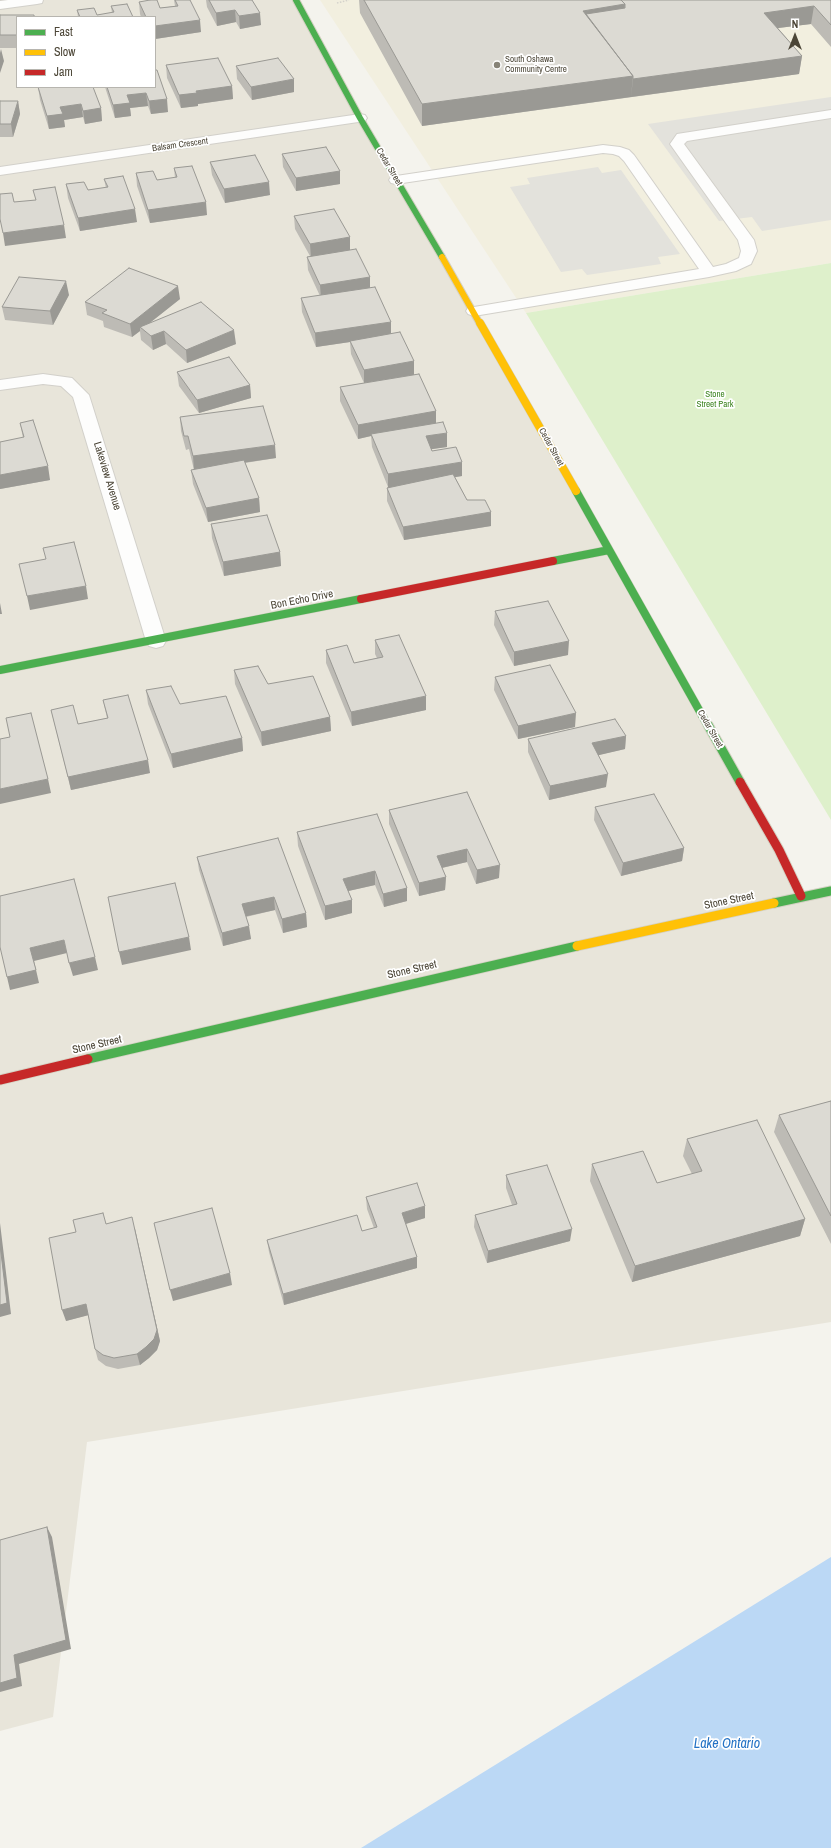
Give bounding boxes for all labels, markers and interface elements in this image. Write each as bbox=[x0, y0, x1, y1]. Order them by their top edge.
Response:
legend bbox=[16, 16, 156, 88]
north arrow bbox=[775, 16, 815, 56]
text: N bbox=[792, 17, 798, 31]
text: Fast bbox=[54, 24, 73, 40]
text: Slow bbox=[54, 44, 75, 60]
place label: South Oshawa Community Centre bbox=[505, 55, 567, 76]
marker: South Oshawa Community Centre bbox=[492, 60, 502, 70]
text: Jam bbox=[54, 64, 73, 80]
street label: Balsam Crescent bbox=[151, 136, 209, 154]
street label: Cedar Street bbox=[374, 146, 404, 188]
park label: Stone Street Park bbox=[697, 390, 733, 411]
street label: Cedar Street bbox=[536, 426, 566, 468]
street label: Lakeview Avenue bbox=[90, 440, 124, 512]
street label: Bon Echo Drive bbox=[270, 587, 334, 613]
street label: Cedar Street bbox=[695, 708, 725, 750]
street label: Stone Street bbox=[703, 889, 755, 913]
street label: Stone Street bbox=[386, 958, 438, 982]
street label: Stone Street bbox=[71, 1033, 123, 1057]
water label: Lake Ontario bbox=[694, 1736, 760, 1752]

